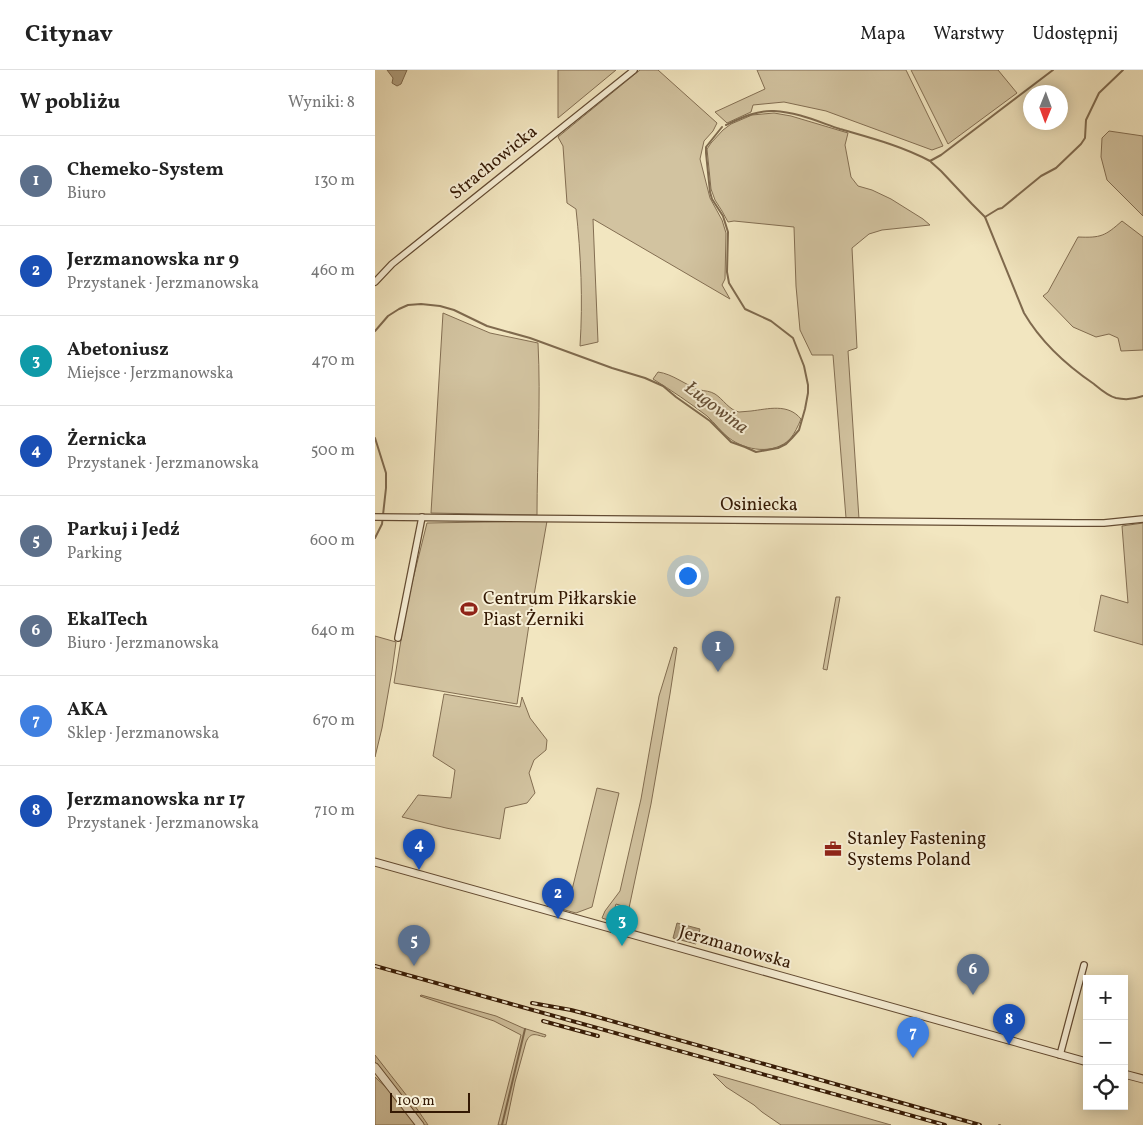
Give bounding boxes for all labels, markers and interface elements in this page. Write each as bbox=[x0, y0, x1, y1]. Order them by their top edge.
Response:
text: Citynav bbox=[25, 18, 113, 52]
text: Mapa bbox=[860, 22, 905, 47]
text: Warstwy bbox=[933, 22, 1004, 47]
text: Udostępnij bbox=[1032, 22, 1118, 47]
north arrow bbox=[1023, 85, 1068, 130]
text: W pobliżu bbox=[20, 88, 120, 117]
text: Wyniki: 8 bbox=[288, 92, 355, 114]
street label: Strachowicka bbox=[445, 120, 543, 206]
text: Chemeko-System bbox=[67, 157, 224, 183]
text: 1 bbox=[33, 170, 39, 192]
text: 130 m bbox=[314, 170, 355, 192]
text: Biuro bbox=[67, 183, 106, 205]
text: Jerzmanowska nr 9 bbox=[67, 247, 239, 273]
text: 2 bbox=[32, 260, 40, 282]
text: 460 m bbox=[311, 260, 355, 282]
text: Przystanek · Jerzmanowska bbox=[67, 273, 259, 295]
text: Abetoniusz bbox=[67, 337, 169, 363]
text: 3 bbox=[32, 350, 40, 372]
text: 470 m bbox=[311, 350, 355, 372]
text: Miejsce · Jerzmanowska bbox=[67, 363, 233, 385]
water label: Ługowina bbox=[679, 375, 753, 441]
text: Żernicka bbox=[67, 427, 147, 453]
text: 4 bbox=[31, 440, 41, 462]
text: 500 m bbox=[311, 440, 355, 462]
text: Przystanek · Jerzmanowska bbox=[67, 453, 259, 475]
street label: Osiniecka bbox=[720, 493, 798, 518]
text: Parkuj i Jedź bbox=[67, 517, 180, 543]
text: 5 bbox=[32, 530, 40, 552]
text: 600 m bbox=[310, 530, 355, 552]
text: Parking bbox=[67, 543, 122, 565]
your location bbox=[675, 563, 701, 589]
place label: Centrum Piłkarskie Piast Żerniki bbox=[483, 587, 637, 633]
sports icon: Centrum Piłkarskie Piast Żerniki bbox=[459, 599, 479, 619]
text: EkalTech bbox=[67, 607, 148, 633]
text: 6 bbox=[32, 620, 40, 642]
text: 640 m bbox=[311, 620, 355, 642]
pin: 1 bbox=[702, 631, 734, 672]
text: Biuro · Jerzmanowska bbox=[67, 633, 219, 655]
text: AKA bbox=[67, 697, 108, 723]
text: 7 bbox=[32, 710, 40, 732]
text: 670 m bbox=[313, 710, 355, 732]
text: Sklep · Jerzmanowska bbox=[67, 723, 219, 745]
text: Jerzmanowska nr 17 bbox=[67, 787, 245, 813]
text: 8 bbox=[32, 800, 40, 822]
text: 710 m bbox=[314, 800, 355, 822]
text: Przystanek · Jerzmanowska bbox=[67, 813, 259, 835]
place label: Stanley Fastening Systems Poland bbox=[847, 827, 986, 873]
pin: 4 bbox=[403, 829, 435, 870]
office icon: Stanley Fastening Systems Poland bbox=[823, 839, 843, 859]
pin: 2 bbox=[542, 878, 574, 919]
pin: 3 bbox=[606, 905, 638, 946]
street label: Jerzmanowska bbox=[676, 920, 794, 976]
pin: 5 bbox=[398, 925, 430, 966]
pin: 6 bbox=[957, 954, 989, 995]
map controls bbox=[1083, 975, 1128, 1110]
button: + bbox=[1083, 975, 1128, 1020]
pin: 8 bbox=[993, 1004, 1025, 1045]
pin: 7 bbox=[897, 1017, 929, 1058]
button: − bbox=[1083, 1020, 1128, 1065]
button: locate bbox=[1083, 1065, 1128, 1110]
scale bar bbox=[390, 1090, 470, 1113]
text: 100 m bbox=[397, 1092, 435, 1111]

